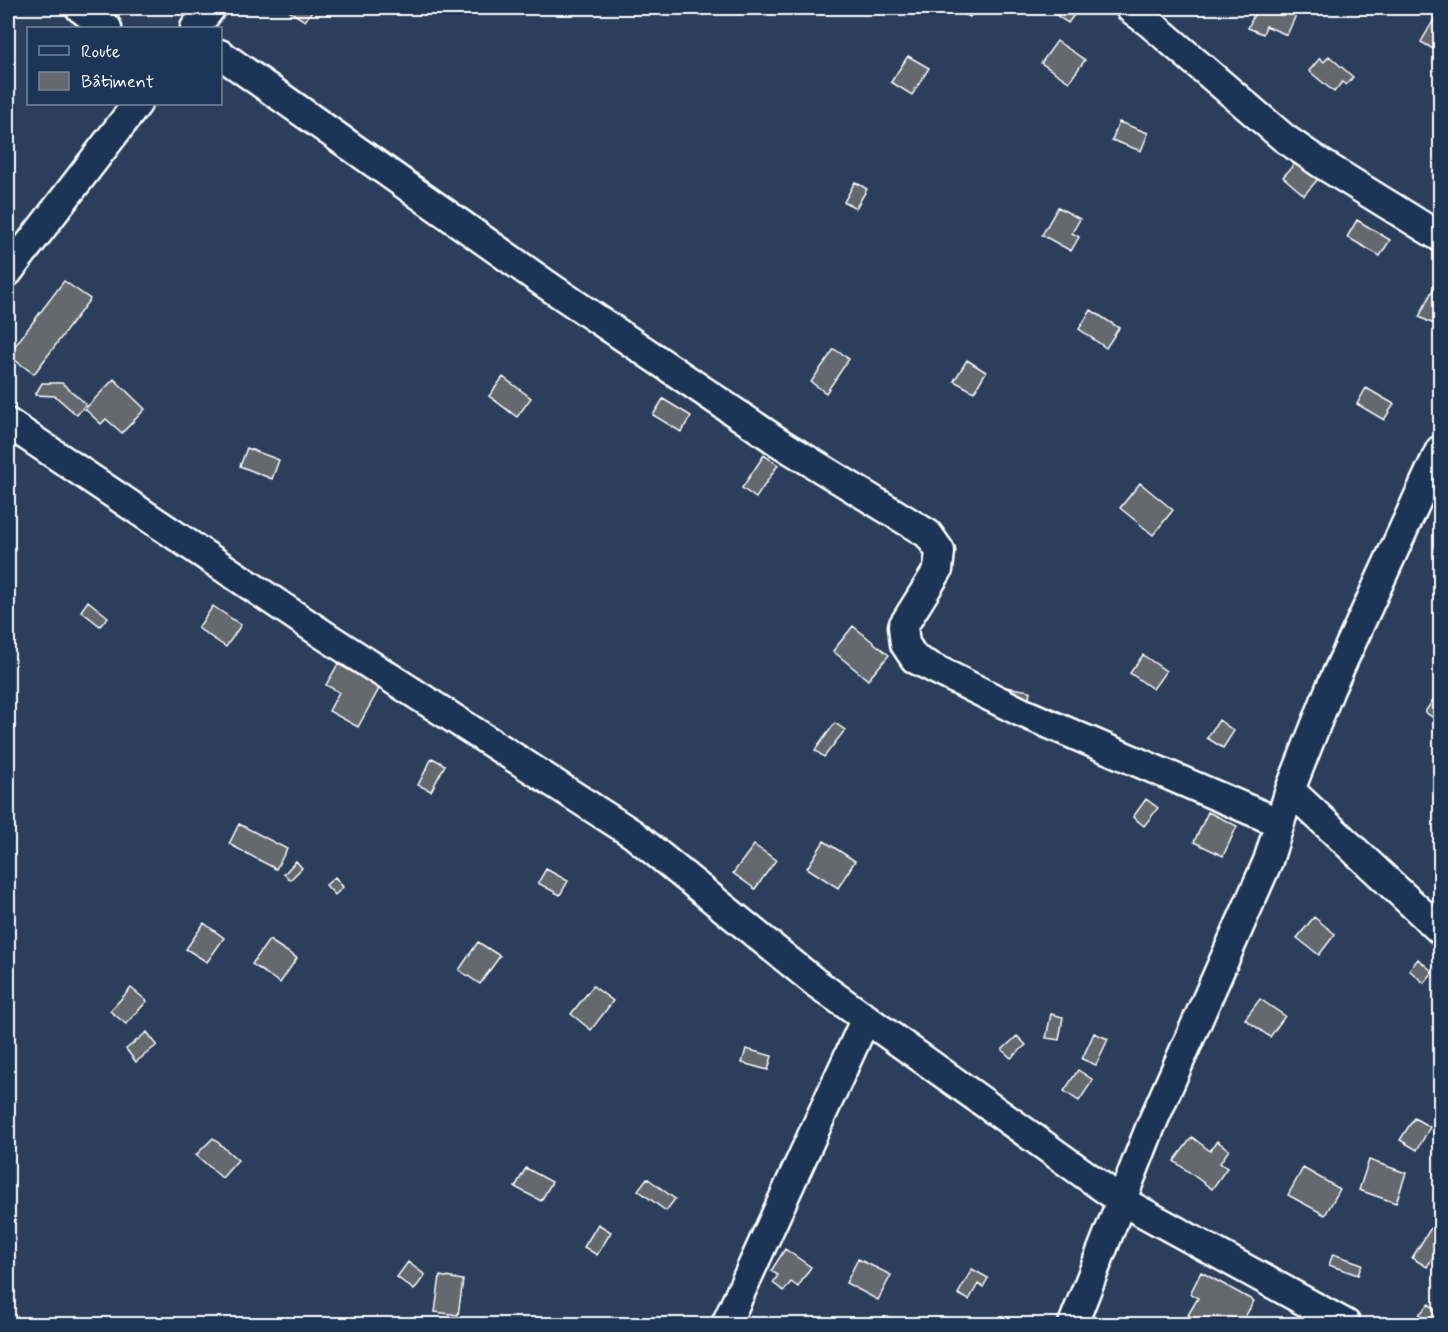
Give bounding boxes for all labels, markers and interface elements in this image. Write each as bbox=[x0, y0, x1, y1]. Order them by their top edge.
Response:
legend bbox=[27, 27, 222, 105]
text: Route bbox=[81, 40, 120, 64]
text: Bâtiment bbox=[81, 70, 154, 94]

